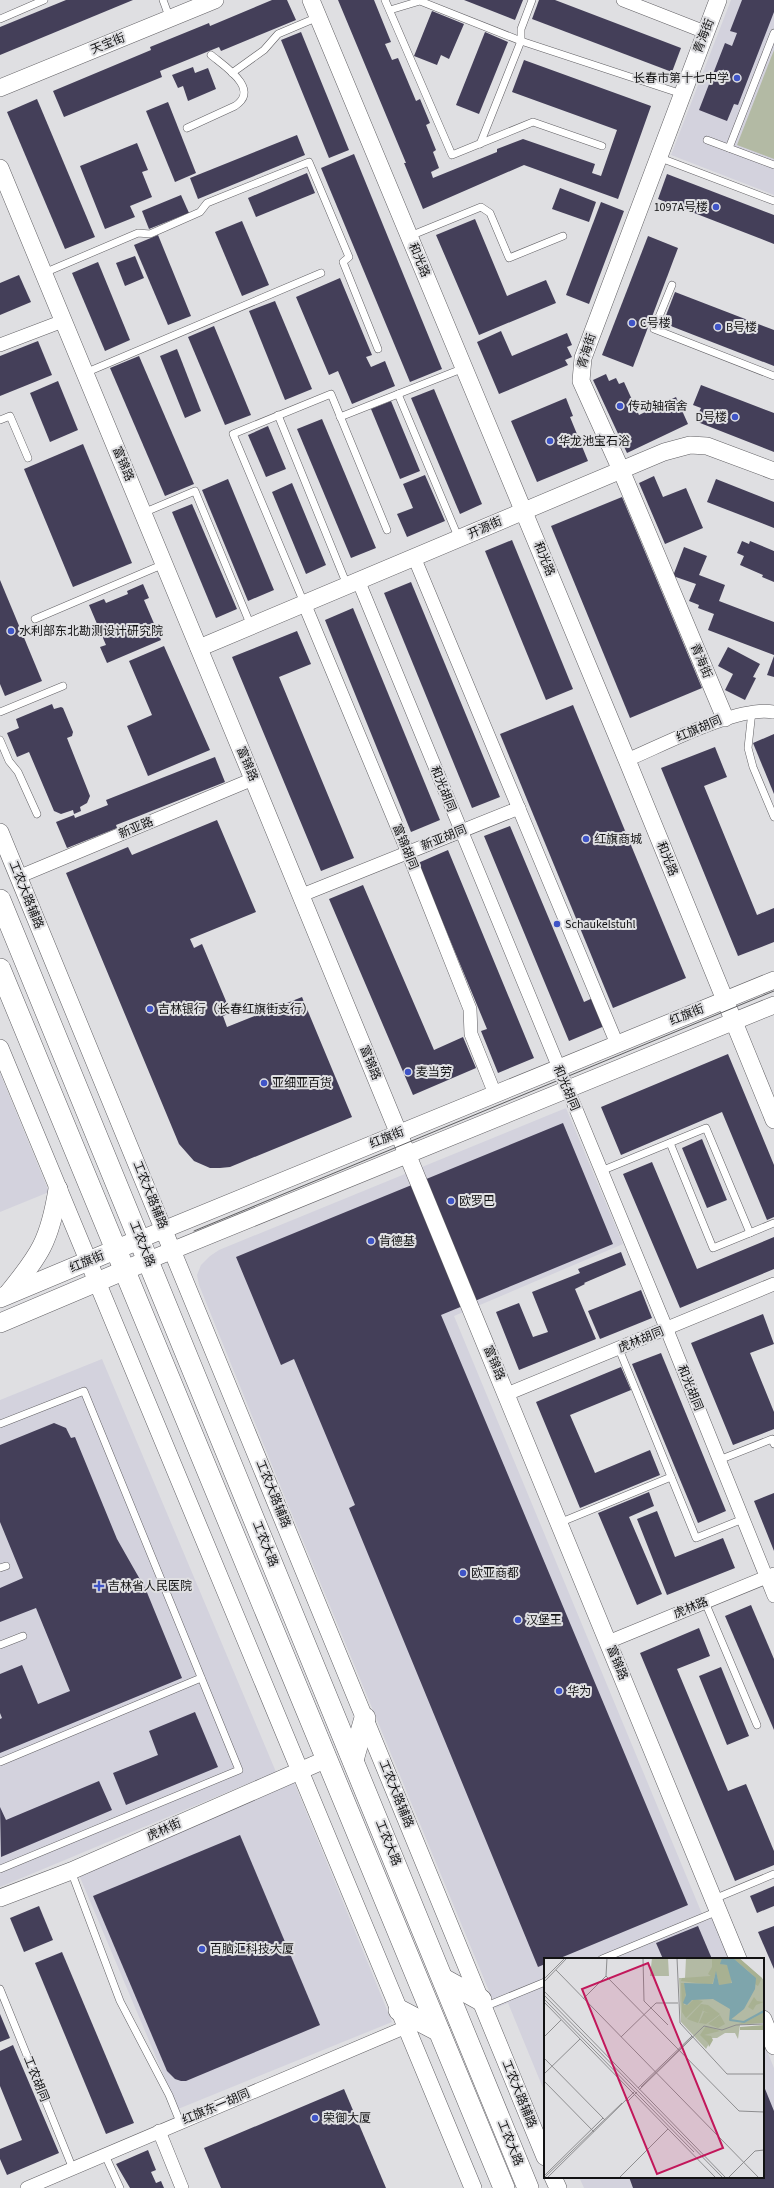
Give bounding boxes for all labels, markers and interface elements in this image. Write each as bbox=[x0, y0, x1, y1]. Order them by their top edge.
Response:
street label: 青海街 bbox=[690, 16, 718, 56]
street label: 天宝街 bbox=[88, 29, 128, 59]
place label: 长春市第十七中学 bbox=[633, 70, 729, 87]
marker: 长春市第十七中学 bbox=[732, 73, 742, 83]
place label: 1097A号楼 bbox=[654, 199, 708, 216]
marker: 1097A号楼 bbox=[711, 202, 721, 212]
street label: 和光路 bbox=[404, 240, 434, 280]
place label: C号楼 bbox=[640, 315, 671, 332]
marker: C号楼 bbox=[627, 318, 637, 328]
place label: B号楼 bbox=[726, 319, 757, 336]
marker: B号楼 bbox=[713, 322, 723, 332]
street label: 青海街 bbox=[574, 331, 600, 371]
place label: 传动轴宿舍 bbox=[628, 398, 688, 415]
marker: 传动轴宿舍 bbox=[615, 401, 625, 411]
place label: D号楼 bbox=[696, 409, 727, 426]
marker: D号楼 bbox=[730, 412, 740, 422]
place label: 华龙池宝石浴 bbox=[558, 433, 630, 450]
marker: 华龙池宝石浴 bbox=[545, 436, 555, 446]
street label: 富锦路 bbox=[108, 444, 138, 484]
street label: 开源街 bbox=[465, 513, 505, 543]
street label: 和光路 bbox=[529, 539, 559, 579]
place label: 水利部东北勘测设计研究院 bbox=[19, 623, 163, 640]
marker: 水利部东北勘测设计研究院 bbox=[6, 626, 16, 636]
street label: 青海街 bbox=[686, 641, 716, 681]
street label: 红旗胡同 bbox=[674, 712, 724, 746]
street label: 富锦路 bbox=[232, 744, 262, 784]
street label: 和光胡同 bbox=[426, 764, 460, 814]
street label: 新亚路 bbox=[116, 813, 156, 843]
street label: 新亚胡同 bbox=[419, 821, 469, 855]
street label: 富锦胡同 bbox=[388, 822, 422, 872]
place label: 红旗商城 bbox=[594, 831, 642, 848]
marker: 红旗商城 bbox=[581, 834, 591, 844]
street label: 和光路 bbox=[652, 839, 682, 879]
street label: 工农大路辅路 bbox=[5, 858, 47, 932]
place label: Schaukelstuhl bbox=[565, 916, 636, 933]
marker: Schaukelstuhl bbox=[552, 919, 562, 929]
street label: 红旗街 bbox=[667, 1000, 707, 1030]
place label: 吉林银行（长春红旗街支行） bbox=[158, 1001, 314, 1018]
marker: 吉林银行（长春红旗街支行） bbox=[145, 1004, 155, 1014]
street label: 富锦路 bbox=[355, 1043, 385, 1083]
street label: 和光胡同 bbox=[549, 1063, 583, 1113]
place label: 麦当劳 bbox=[416, 1064, 452, 1081]
marker: 麦当劳 bbox=[403, 1067, 413, 1077]
place label: 亚细亚百货 bbox=[272, 1075, 332, 1092]
marker: 亚细亚百货 bbox=[259, 1078, 269, 1088]
street label: 红旗街 bbox=[367, 1123, 407, 1153]
street label: 工农大路辅路 bbox=[129, 1158, 171, 1232]
place label: 欧罗巴 bbox=[459, 1193, 495, 1210]
marker: 欧罗巴 bbox=[446, 1196, 456, 1206]
street label: 工农大路 bbox=[125, 1219, 159, 1269]
place label: 肯德基 bbox=[379, 1233, 415, 1250]
marker: 肯德基 bbox=[366, 1236, 376, 1246]
street label: 红旗街 bbox=[67, 1247, 107, 1277]
street label: 虎林胡同 bbox=[616, 1323, 666, 1357]
street label: 富锦路 bbox=[479, 1343, 509, 1383]
street label: 和光胡同 bbox=[673, 1363, 707, 1413]
street label: 工农大路辅路 bbox=[252, 1457, 294, 1531]
street label: 工农大路 bbox=[248, 1519, 282, 1569]
place label: 欧亚商都 bbox=[471, 1565, 519, 1582]
marker: 欧亚商都 bbox=[458, 1568, 468, 1578]
place label: 吉林省人民医院 bbox=[108, 1578, 192, 1595]
marker: 吉林省人民医院 bbox=[93, 1580, 105, 1592]
street label: 虎林路 bbox=[671, 1593, 711, 1623]
place label: 汉堡王 bbox=[526, 1612, 562, 1629]
marker: 汉堡王 bbox=[513, 1615, 523, 1625]
street label: 富锦路 bbox=[602, 1643, 632, 1683]
place label: 华为 bbox=[567, 1683, 591, 1700]
marker: 华为 bbox=[554, 1686, 564, 1696]
street label: 工农大路辅路 bbox=[375, 1757, 417, 1831]
street label: 虎林街 bbox=[144, 1815, 184, 1845]
street label: 工农大路 bbox=[371, 1818, 405, 1868]
place label: 百脑汇科技大厦 bbox=[210, 1941, 294, 1958]
marker: 百脑汇科技大厦 bbox=[197, 1944, 207, 1954]
inset map bbox=[544, 1958, 764, 2178]
street label: 工农胡同 bbox=[19, 2054, 53, 2104]
street label: 工农大路辅路 bbox=[498, 2057, 540, 2131]
street label: 红旗东一胡同 bbox=[180, 2085, 252, 2129]
place label: 荣御大厦 bbox=[323, 2110, 371, 2127]
marker: 荣御大厦 bbox=[310, 2113, 320, 2123]
street label: 工农大路 bbox=[493, 2118, 527, 2168]

